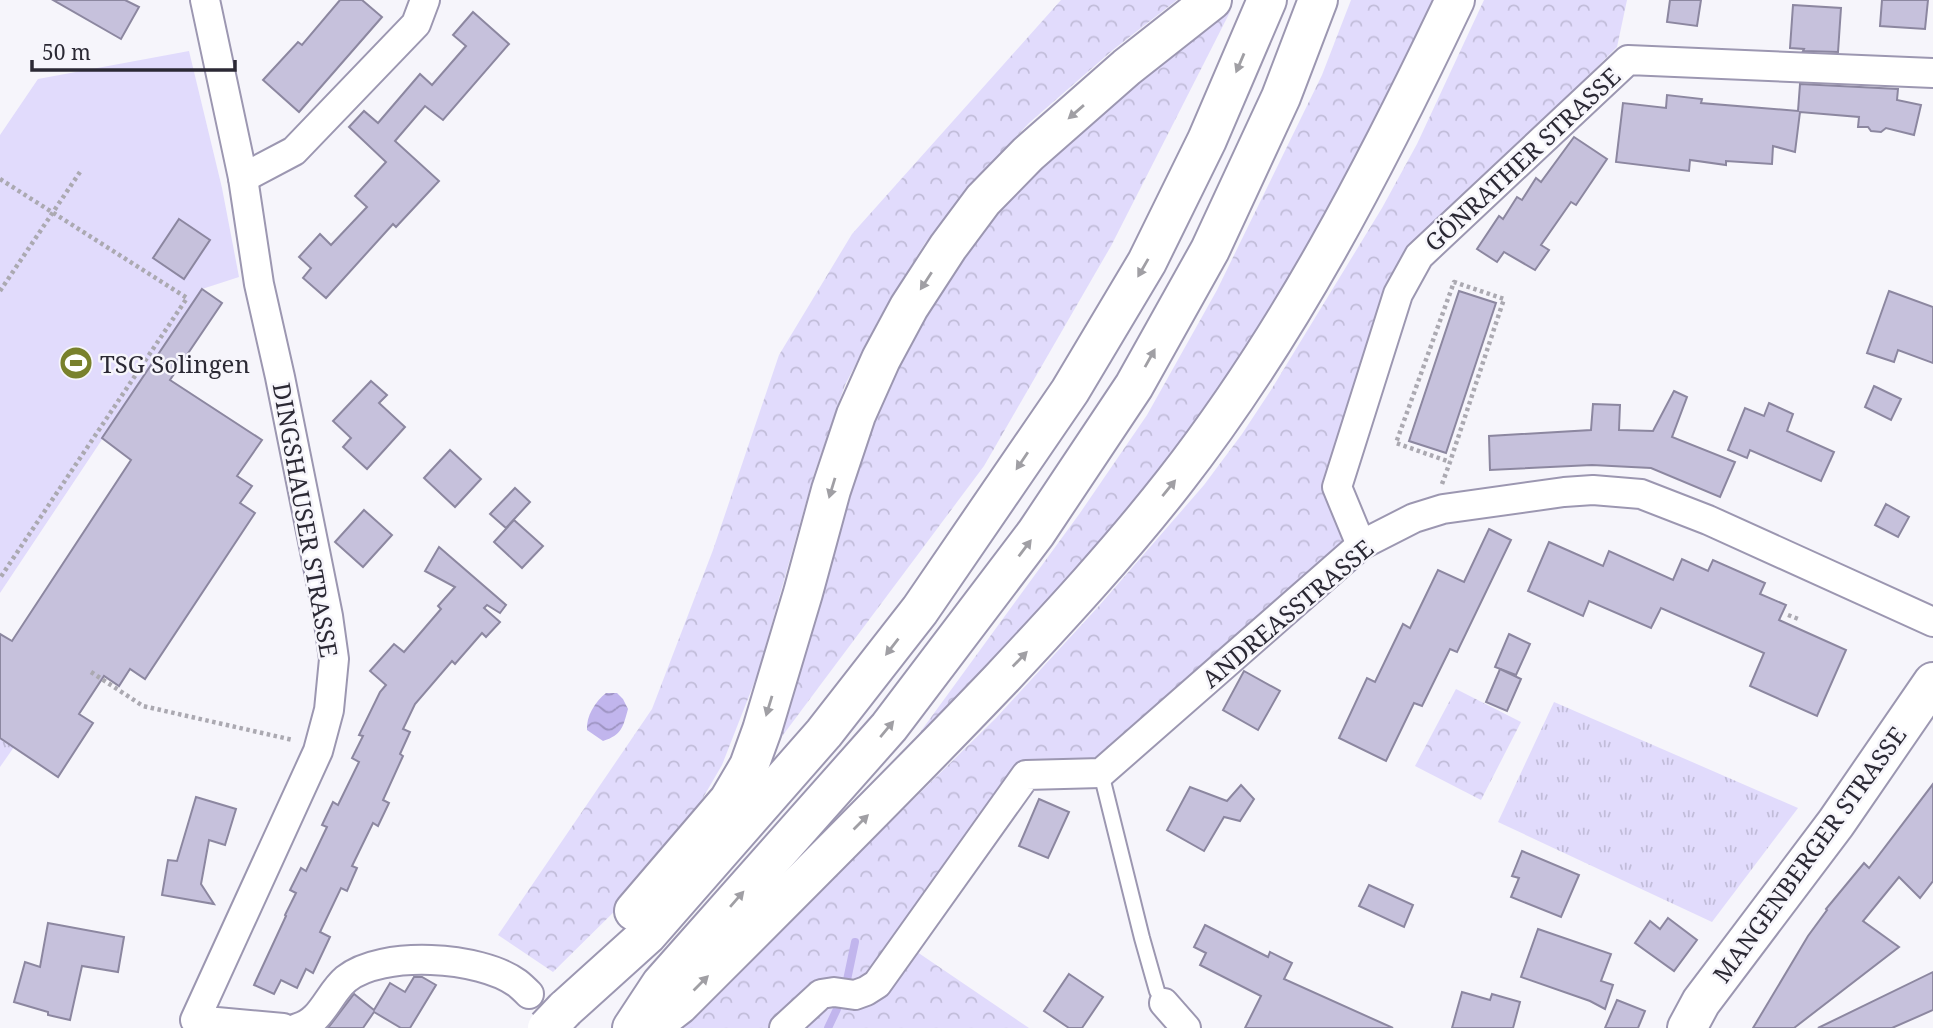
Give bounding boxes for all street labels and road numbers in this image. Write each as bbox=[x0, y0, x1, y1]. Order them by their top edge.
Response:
street label: GÖNRATHER STRASSE bbox=[1417, 60, 1627, 258]
street label: DINGSHAUSER STRASSE bbox=[266, 380, 346, 660]
street label: ANDREASSTRASSE bbox=[1194, 531, 1380, 695]
street label: MANGENBERGER STRASSE bbox=[1705, 719, 1913, 989]

